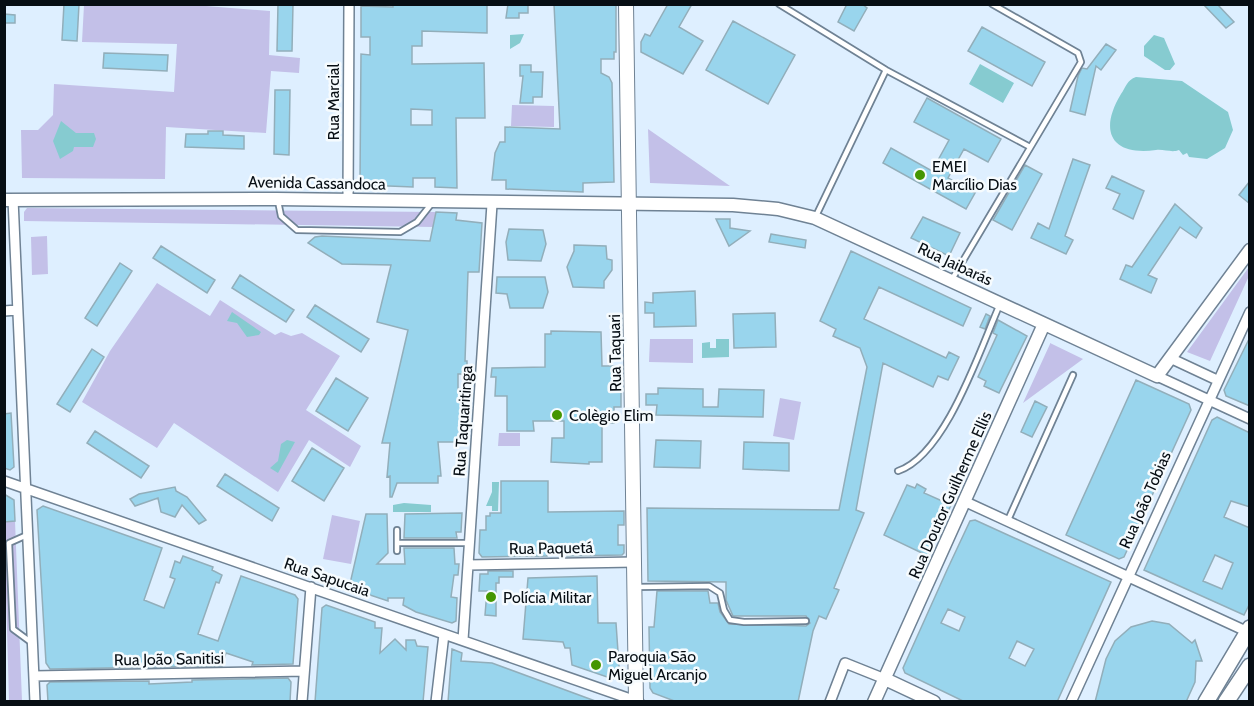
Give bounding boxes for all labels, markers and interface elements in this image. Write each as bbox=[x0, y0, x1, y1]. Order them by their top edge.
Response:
street label: Rua Marcial bbox=[324, 63, 343, 140]
place label: EMEI Marcílio Dias bbox=[932, 157, 1017, 194]
marker: EMEI Marcílio Dias bbox=[913, 168, 927, 182]
street label: Avenida Cassandoca bbox=[248, 172, 386, 194]
street label: Rua Jaibarás bbox=[915, 239, 996, 290]
street label: Rua Taquari bbox=[605, 314, 625, 392]
street label: Rua Taquaritinga bbox=[450, 365, 476, 477]
place label: Colègio Elim bbox=[569, 406, 653, 425]
marker: Colègio Elim bbox=[550, 408, 564, 422]
street label: Rua Doutor Guilherme Ellis bbox=[905, 408, 996, 582]
street label: Rua João Tobias bbox=[1115, 448, 1175, 552]
street label: Rua Paquetá bbox=[509, 538, 594, 558]
street label: Rua Sapucaia bbox=[282, 553, 373, 601]
place label: Polícia Militar bbox=[503, 588, 592, 607]
marker: Polícia Militar bbox=[484, 590, 498, 604]
place label: Paroquia São Miguel Arcanjo bbox=[608, 647, 707, 684]
street label: Rua João Sanitisi bbox=[114, 649, 224, 669]
marker: Paroquia São Miguel Arcanjo bbox=[589, 658, 603, 672]

